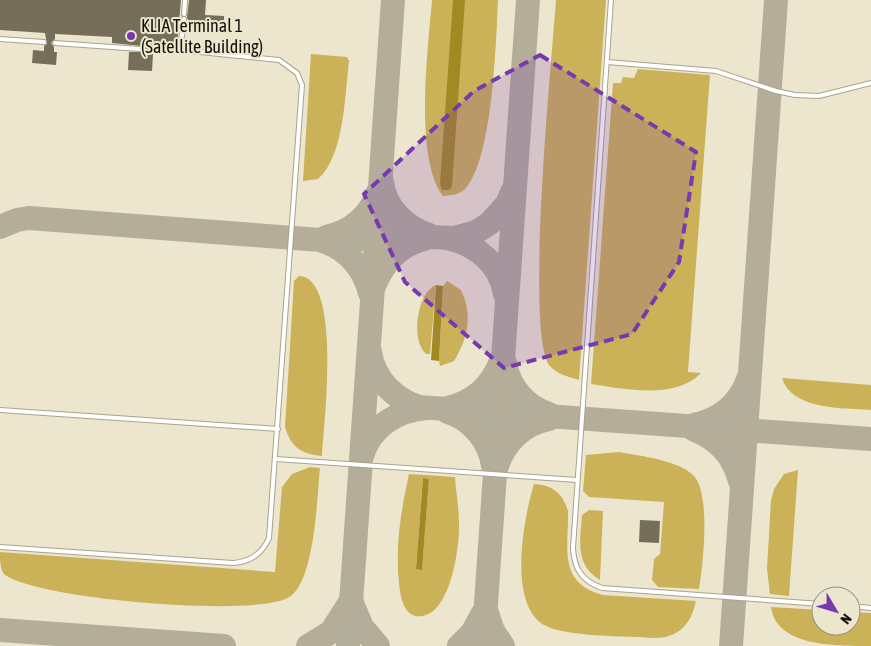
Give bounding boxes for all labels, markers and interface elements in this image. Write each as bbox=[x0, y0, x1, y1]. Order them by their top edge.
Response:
place label: KLIA Terminal 1 (Satellite Building) bbox=[141, 15, 263, 57]
marker: KLIA Terminal 1 (Satellite Building) bbox=[125, 30, 137, 42]
north arrow bbox=[811, 586, 861, 636]
text: N bbox=[837, 611, 855, 627]

